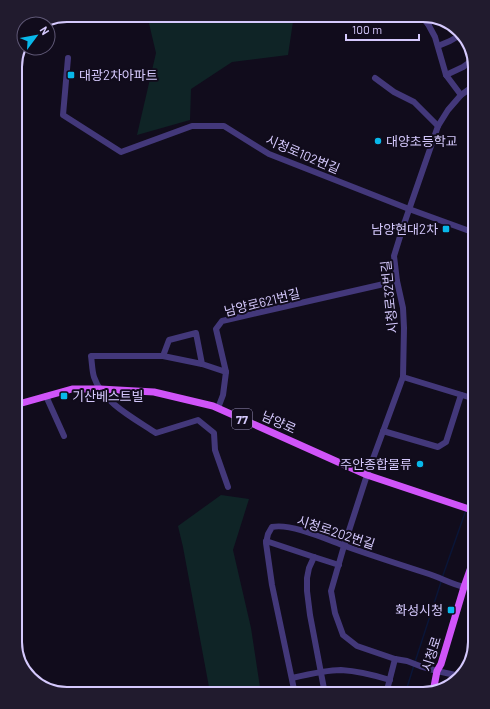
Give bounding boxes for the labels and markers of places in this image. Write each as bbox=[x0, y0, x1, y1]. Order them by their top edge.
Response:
place label: 대광2차아파트 bbox=[79, 67, 158, 83]
marker: 대광2차아파트 bbox=[66, 70, 76, 80]
place label: 대양초등학교 bbox=[386, 133, 458, 149]
marker: 대양초등학교 bbox=[373, 136, 383, 146]
place label: 남양현대2차 bbox=[371, 221, 438, 237]
marker: 남양현대2차 bbox=[441, 224, 451, 234]
place label: 기산베스트빌 bbox=[72, 388, 144, 404]
marker: 기산베스트빌 bbox=[59, 391, 69, 401]
place label: 주안종합물류 bbox=[340, 456, 412, 472]
marker: 주안종합물류 bbox=[415, 459, 425, 469]
place label: 화성시청 bbox=[395, 602, 443, 618]
marker: 화성시청 bbox=[446, 605, 456, 615]

